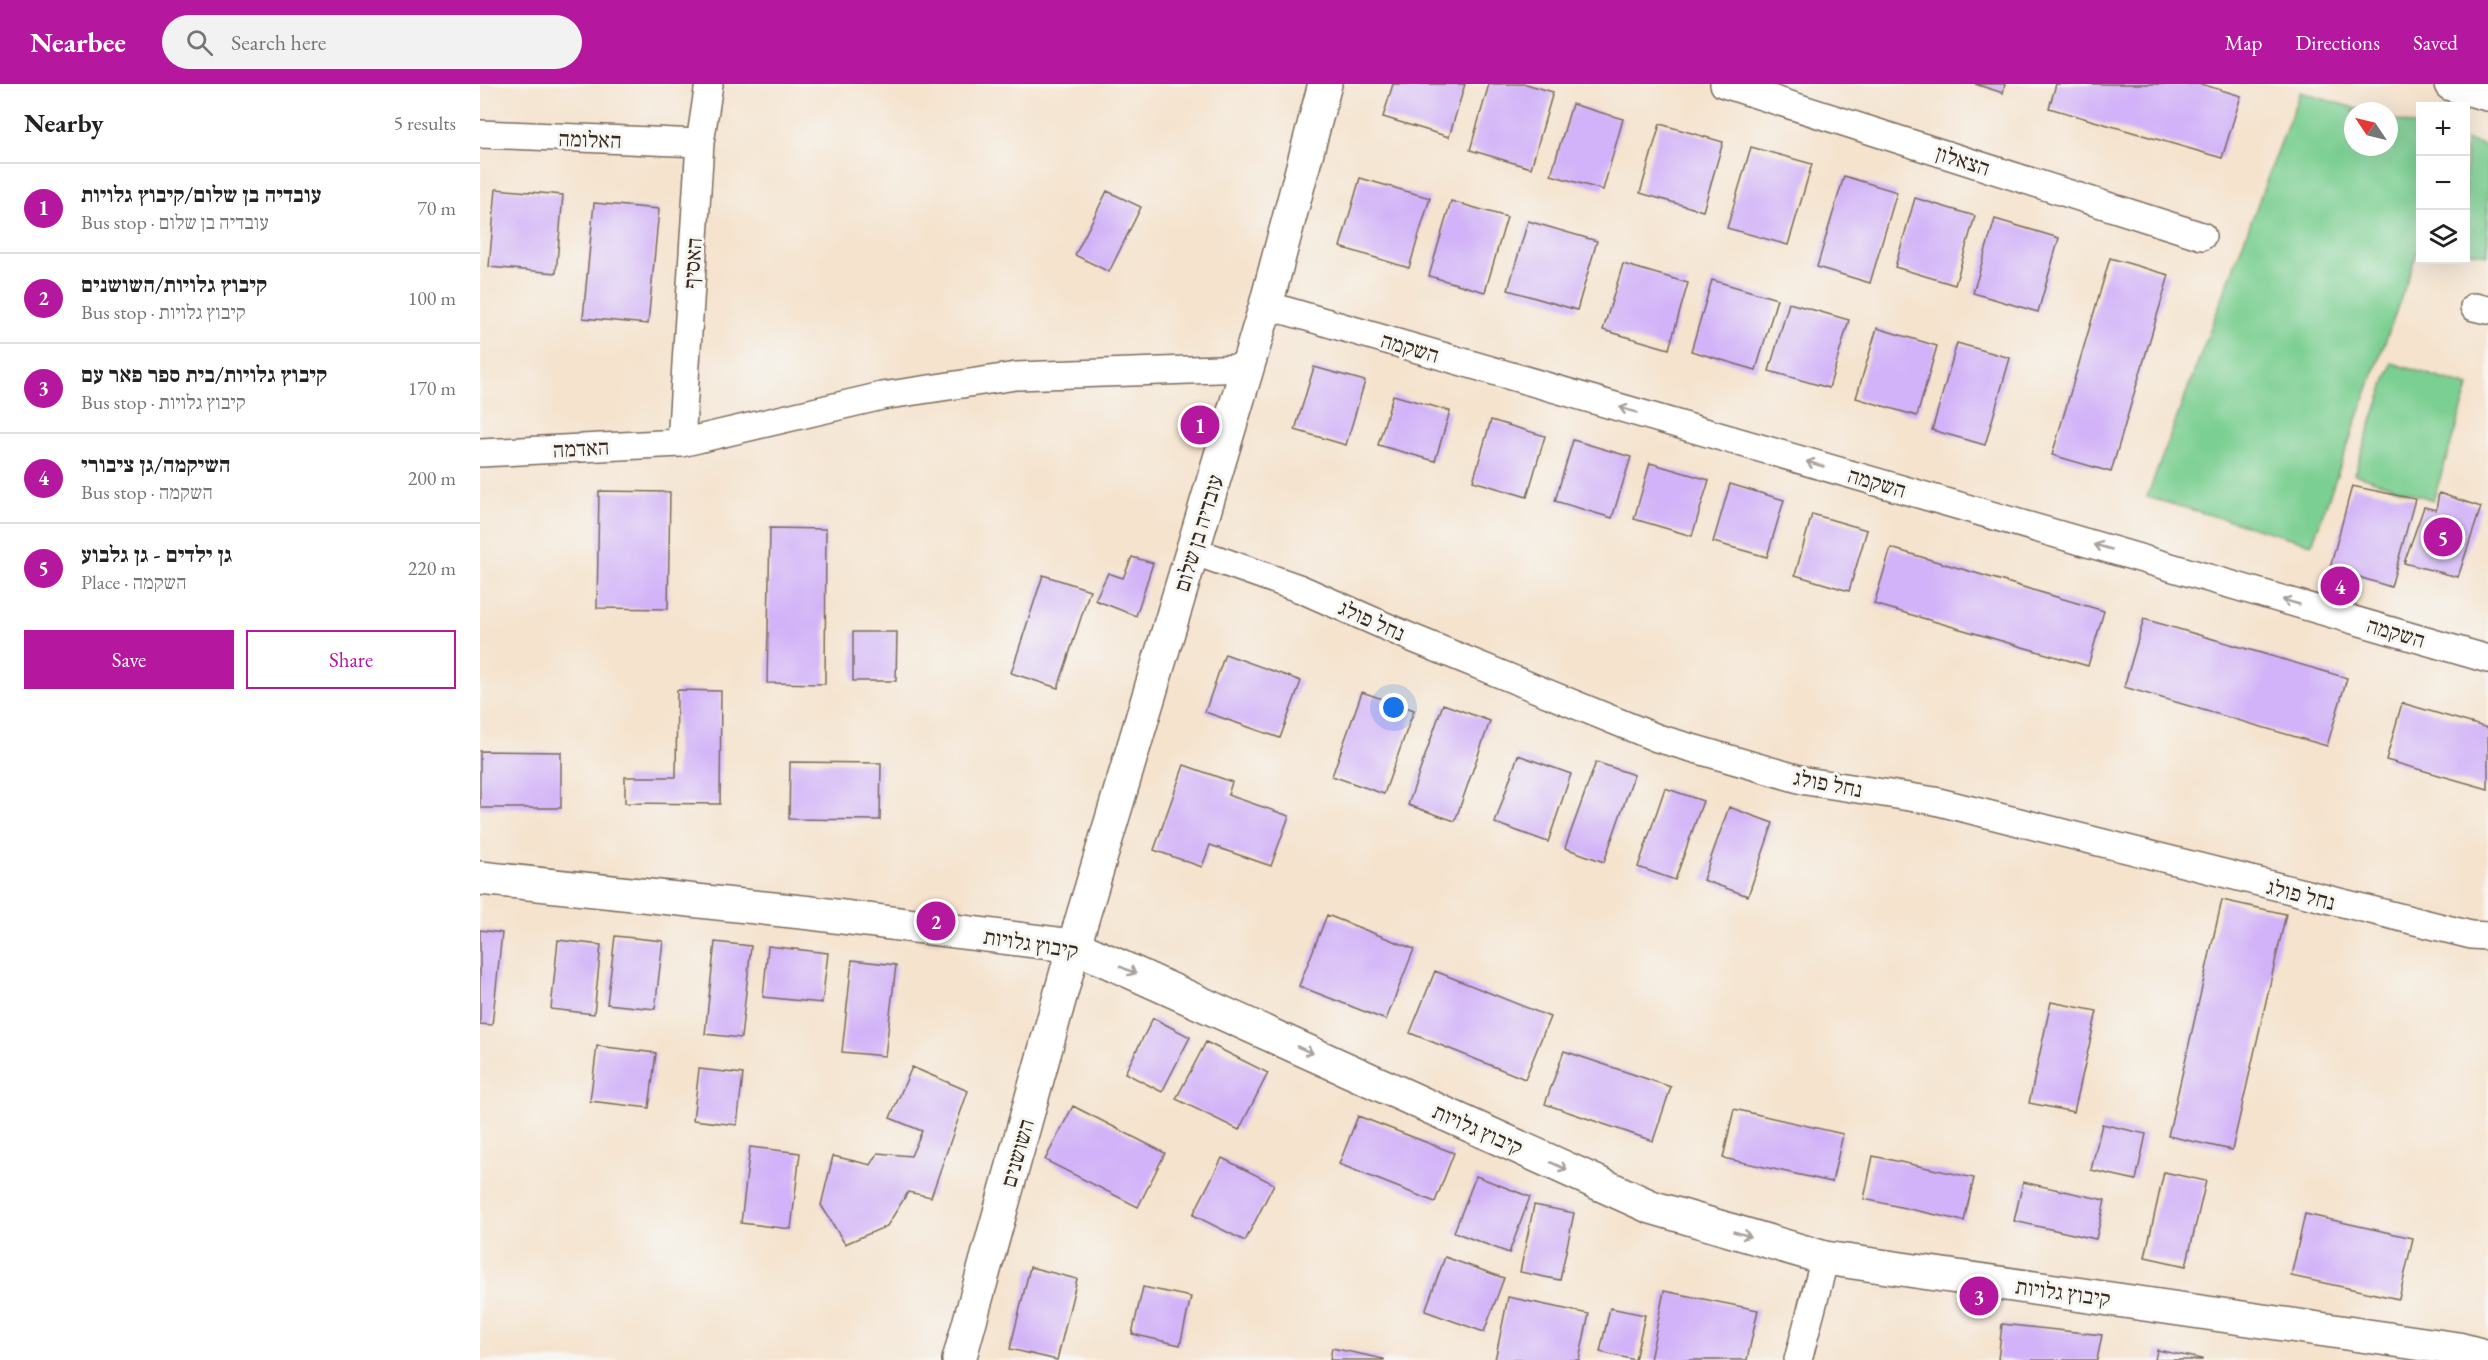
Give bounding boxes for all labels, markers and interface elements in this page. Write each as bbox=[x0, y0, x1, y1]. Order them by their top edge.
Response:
search box bbox=[162, 15, 582, 69]
text: Nearbee bbox=[30, 24, 126, 60]
icon: search bbox=[183, 26, 216, 59]
text: Search here bbox=[231, 28, 326, 57]
text: Map bbox=[2225, 29, 2262, 56]
text: Directions bbox=[2295, 29, 2380, 56]
text: Saved bbox=[2413, 29, 2458, 56]
north arrow bbox=[2344, 102, 2398, 156]
map controls bbox=[2416, 102, 2470, 264]
button: + bbox=[2416, 102, 2470, 156]
text: Nearby bbox=[24, 106, 104, 140]
text: 5 results bbox=[393, 110, 456, 136]
street label: האלומה bbox=[558, 124, 622, 155]
street label: הצאלון bbox=[1932, 138, 1994, 183]
button: − bbox=[2416, 156, 2470, 210]
text: עובדיה בן שלום/קיבוץ גלויות bbox=[81, 180, 321, 209]
text: 1 bbox=[38, 195, 49, 221]
text: 70 m bbox=[417, 195, 456, 221]
text: Bus stop · עובדיה בן שלום bbox=[81, 209, 269, 235]
button: layers bbox=[2416, 210, 2470, 264]
street label: האסיף bbox=[676, 237, 709, 290]
text: קיבוץ גלויות/השושנים bbox=[81, 270, 267, 299]
text: 2 bbox=[38, 285, 49, 311]
text: 100 m bbox=[408, 285, 456, 311]
text: Bus stop · קיבוץ גלויות bbox=[81, 299, 246, 325]
street label: השקמה bbox=[1377, 325, 1443, 370]
text: קיבוץ גלויות/בית ספר פאר עם bbox=[81, 360, 327, 389]
text: 3 bbox=[38, 375, 49, 401]
text: 170 m bbox=[408, 375, 456, 401]
text: Bus stop · קיבוץ גלויות bbox=[81, 389, 246, 415]
pin: 1 bbox=[1180, 402, 1220, 448]
one-way arrow bbox=[1619, 404, 1638, 415]
street label: האדמה bbox=[552, 433, 610, 464]
text: השיקמה/גן ציבורי bbox=[81, 450, 230, 479]
one-way arrow bbox=[1806, 458, 1825, 469]
street label: השקמה bbox=[1844, 460, 1910, 505]
text: 4 bbox=[38, 465, 49, 491]
text: 200 m bbox=[408, 465, 456, 491]
street label: עובדיה בן שלום bbox=[1167, 471, 1230, 595]
text: Bus stop · השקמה bbox=[81, 479, 213, 505]
pin: 5 bbox=[2424, 514, 2462, 560]
text: גן ילדים - גן גלבוע bbox=[81, 540, 232, 569]
one-way arrow bbox=[2094, 541, 2113, 552]
text: 5 bbox=[38, 555, 49, 581]
text: 220 m bbox=[408, 555, 456, 581]
pin: 4 bbox=[2320, 564, 2360, 608]
text: Place · השקמה bbox=[81, 569, 187, 595]
street label: נחל פולג bbox=[1334, 593, 1410, 648]
one-way arrow bbox=[2282, 596, 2301, 607]
street label: השקמה bbox=[2363, 610, 2429, 655]
button: Save bbox=[24, 630, 234, 689]
button: Share bbox=[246, 630, 456, 689]
your location bbox=[1379, 693, 1408, 722]
street label: נחל פולג bbox=[1791, 763, 1865, 804]
street label: נחל פולג bbox=[2264, 872, 2338, 917]
pin: 2 bbox=[916, 898, 956, 944]
street label: קיבוץ גלויות bbox=[981, 922, 1080, 965]
one-way arrow bbox=[1118, 965, 1136, 976]
one-way arrow bbox=[1296, 1045, 1314, 1057]
street label: קיבוץ גלויות bbox=[1428, 1097, 1527, 1162]
street label: השושנים bbox=[994, 1116, 1041, 1191]
one-way arrow bbox=[1550, 1160, 1568, 1172]
one-way arrow bbox=[1732, 1229, 1751, 1240]
street label: קיבוץ גלויות bbox=[2014, 1271, 2112, 1314]
pin: 3 bbox=[1960, 1274, 1998, 1318]

